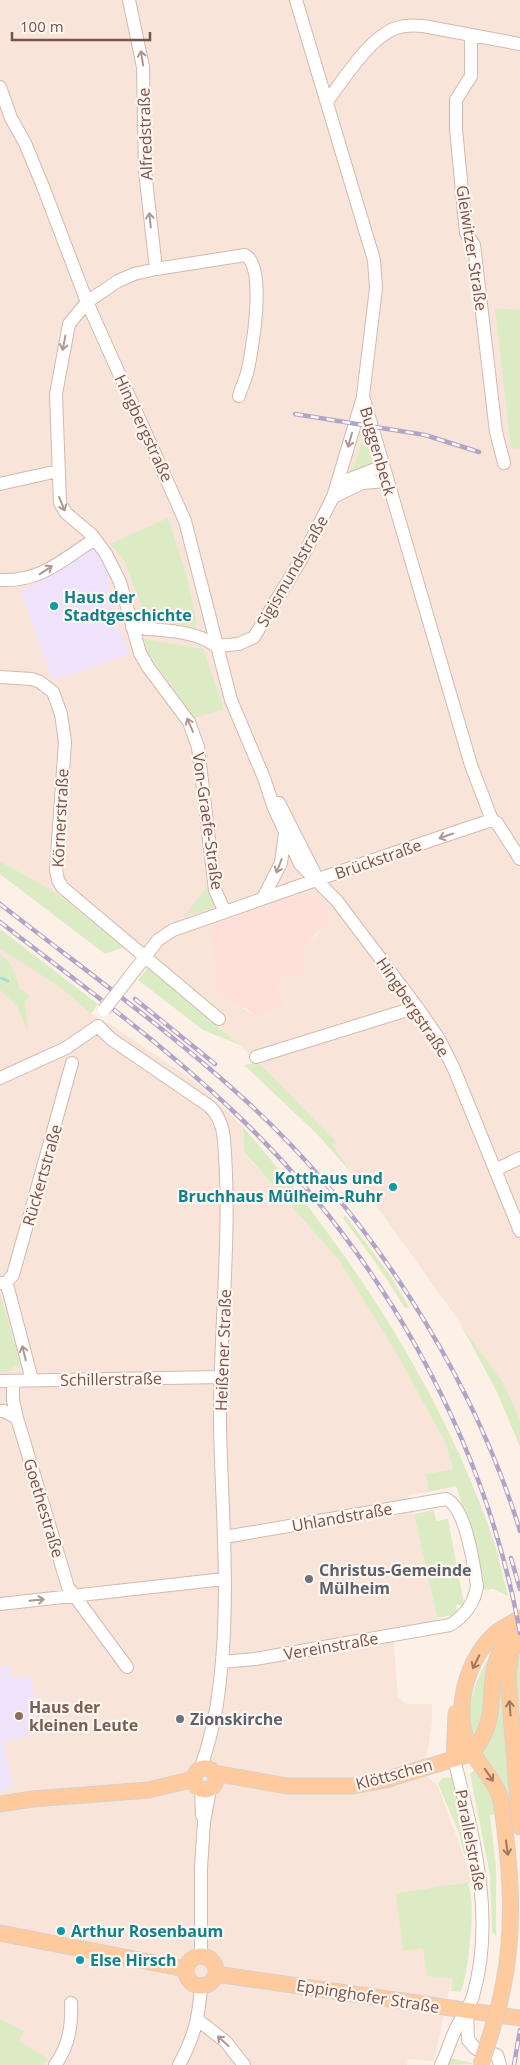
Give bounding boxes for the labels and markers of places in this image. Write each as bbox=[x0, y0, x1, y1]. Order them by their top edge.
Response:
place label: Haus der Stadtgeschichte bbox=[64, 586, 192, 626]
marker: Haus der Stadtgeschichte bbox=[48, 600, 60, 612]
place label: Kotthaus und Bruchhaus Mülheim-Ruhr bbox=[178, 1167, 383, 1207]
marker: Kotthaus und Bruchhaus Mülheim-Ruhr bbox=[387, 1181, 399, 1193]
place label: Christus-Gemeinde Mülheim bbox=[319, 1559, 472, 1599]
marker: Christus-Gemeinde Mülheim bbox=[303, 1573, 315, 1585]
place label: Haus der kleinen Leute bbox=[29, 1696, 138, 1736]
place label: Zionskirche bbox=[190, 1708, 283, 1730]
marker: Haus der kleinen Leute bbox=[13, 1710, 25, 1722]
marker: Zionskirche bbox=[174, 1713, 186, 1725]
place label: Arthur Rosenbaum bbox=[71, 1920, 223, 1942]
marker: Arthur Rosenbaum bbox=[55, 1925, 67, 1937]
place label: Else Hirsch bbox=[90, 1949, 177, 1971]
marker: Else Hirsch bbox=[74, 1954, 86, 1966]

